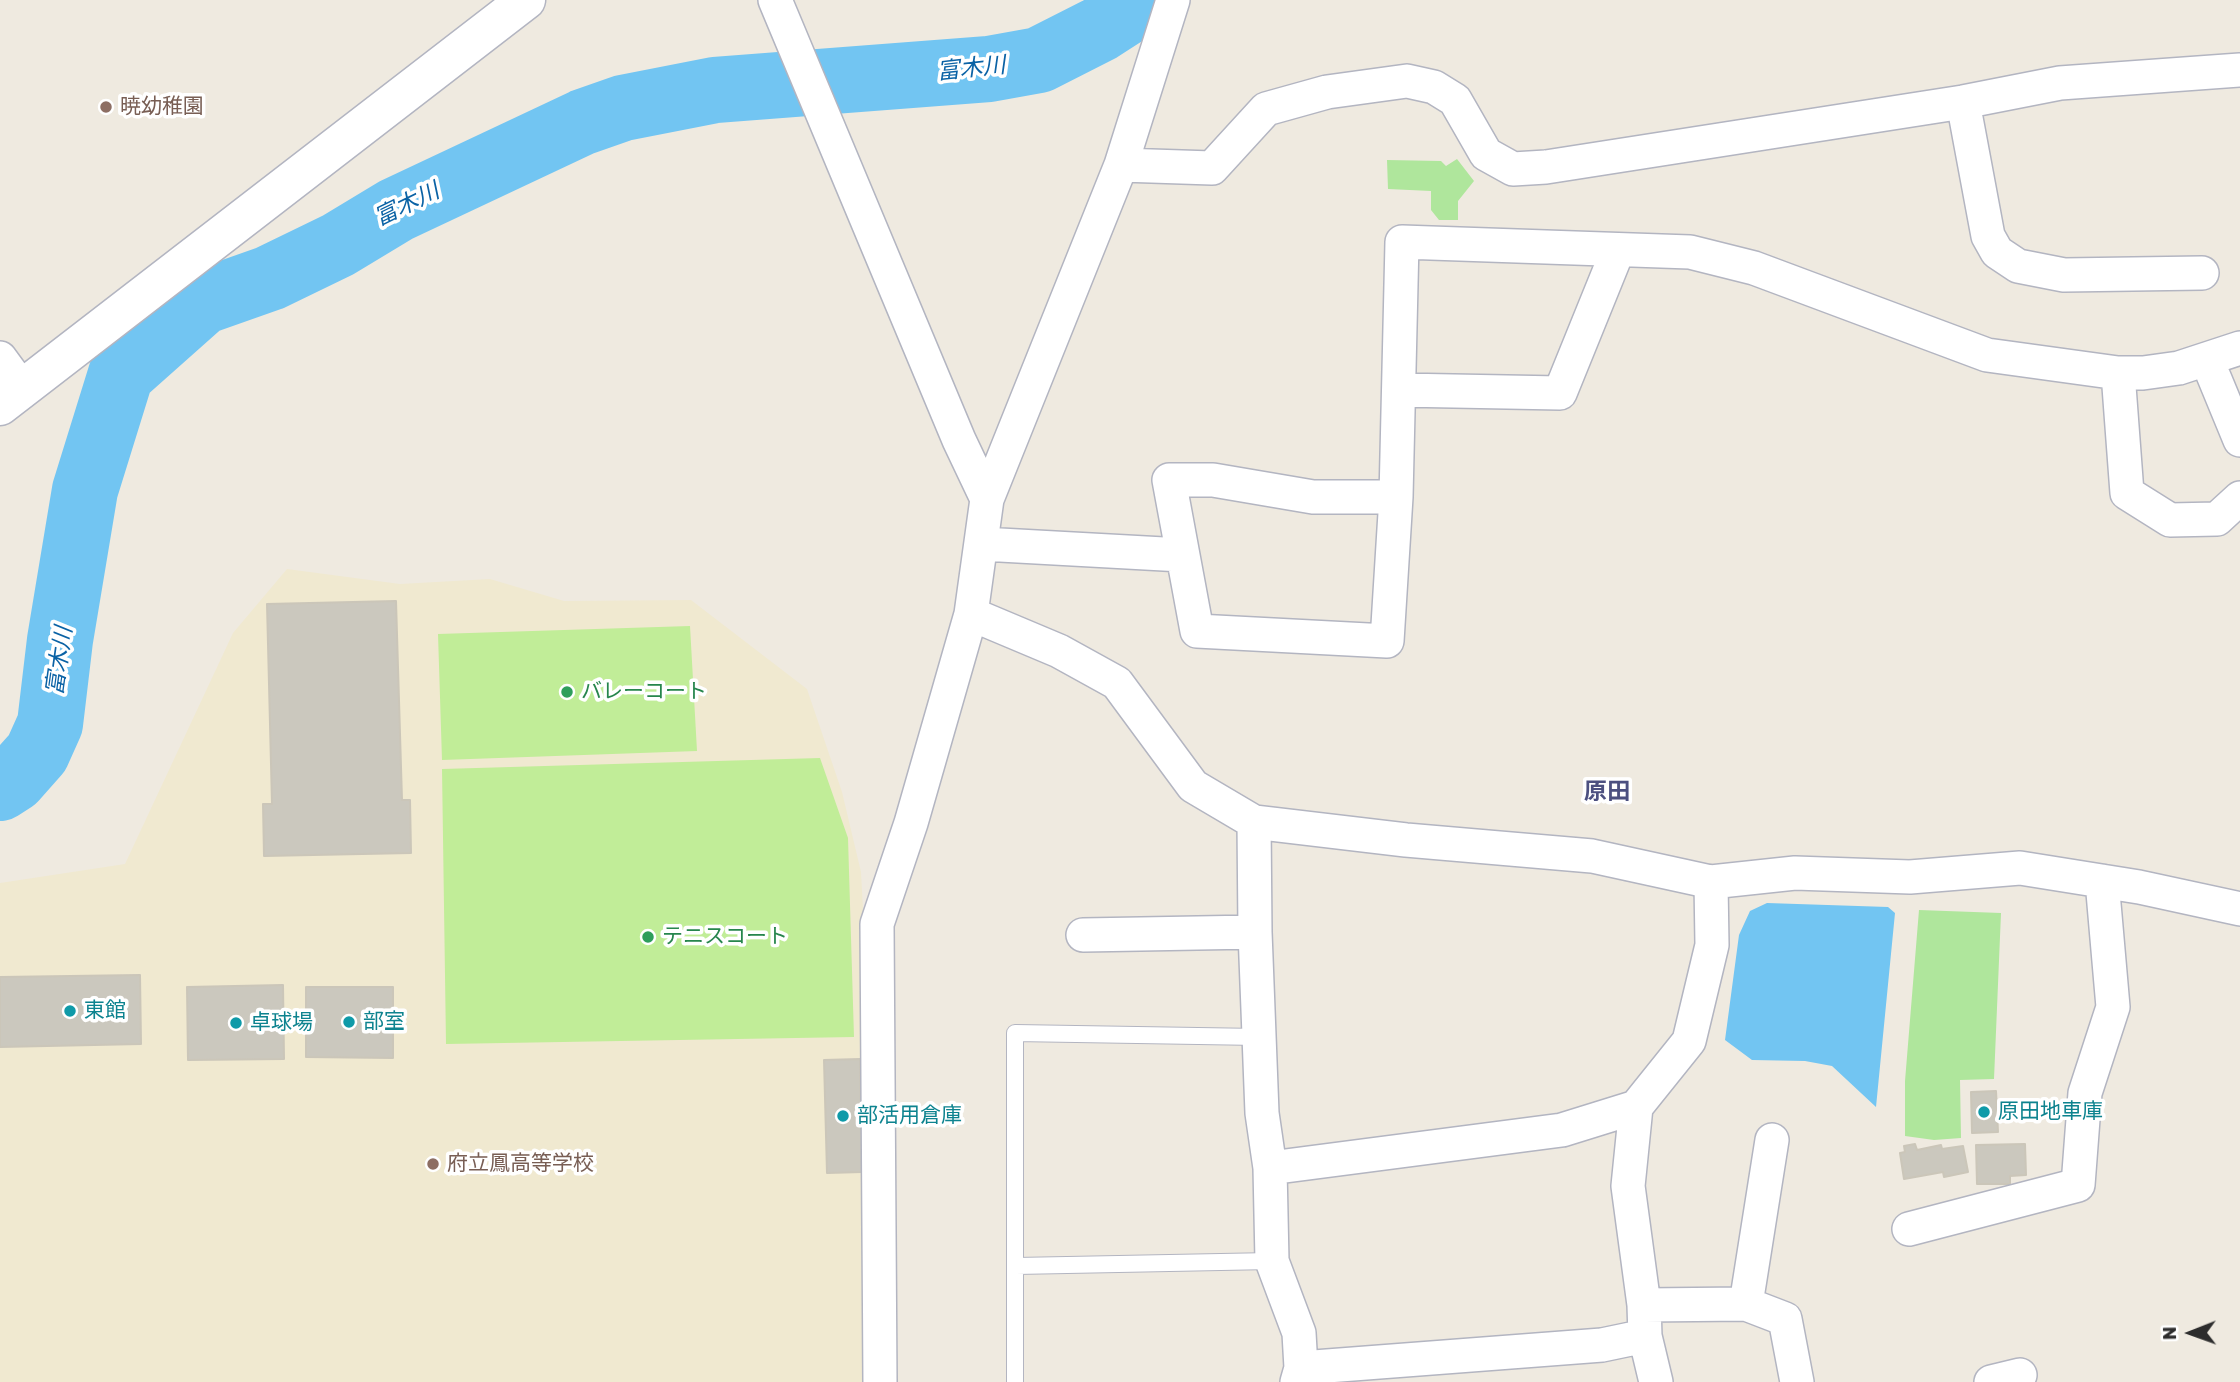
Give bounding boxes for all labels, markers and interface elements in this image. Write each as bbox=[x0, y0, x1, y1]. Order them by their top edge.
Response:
water label: 富木川 bbox=[935, 52, 1007, 86]
place label: 暁幼稚園 bbox=[120, 94, 204, 120]
marker: 暁幼稚園 bbox=[98, 99, 114, 115]
water label: 富木川 bbox=[370, 177, 444, 233]
water label: 富木川 bbox=[42, 625, 78, 697]
place label: バレーコート bbox=[581, 679, 707, 705]
marker: バレーコート bbox=[559, 684, 575, 700]
district label: 原田 bbox=[1584, 778, 1630, 806]
place label: テニスコート bbox=[662, 924, 788, 950]
marker: テニスコート bbox=[640, 929, 656, 945]
place label: 東館 bbox=[84, 998, 126, 1024]
marker: 東館 bbox=[62, 1003, 78, 1019]
place label: 部室 bbox=[363, 1009, 405, 1035]
place label: 卓球場 bbox=[250, 1010, 313, 1036]
marker: 部室 bbox=[341, 1014, 357, 1030]
marker: 卓球場 bbox=[228, 1015, 244, 1031]
place label: 原田地車庫 bbox=[1998, 1099, 2103, 1125]
place label: 部活用倉庫 bbox=[857, 1103, 962, 1129]
marker: 原田地車庫 bbox=[1976, 1104, 1992, 1120]
marker: 部活用倉庫 bbox=[835, 1108, 851, 1124]
place label: 府立鳳高等学校 bbox=[447, 1151, 594, 1177]
marker: 府立鳳高等学校 bbox=[425, 1156, 441, 1172]
north arrow bbox=[2156, 1298, 2226, 1368]
text: N bbox=[2158, 1326, 2181, 1340]

